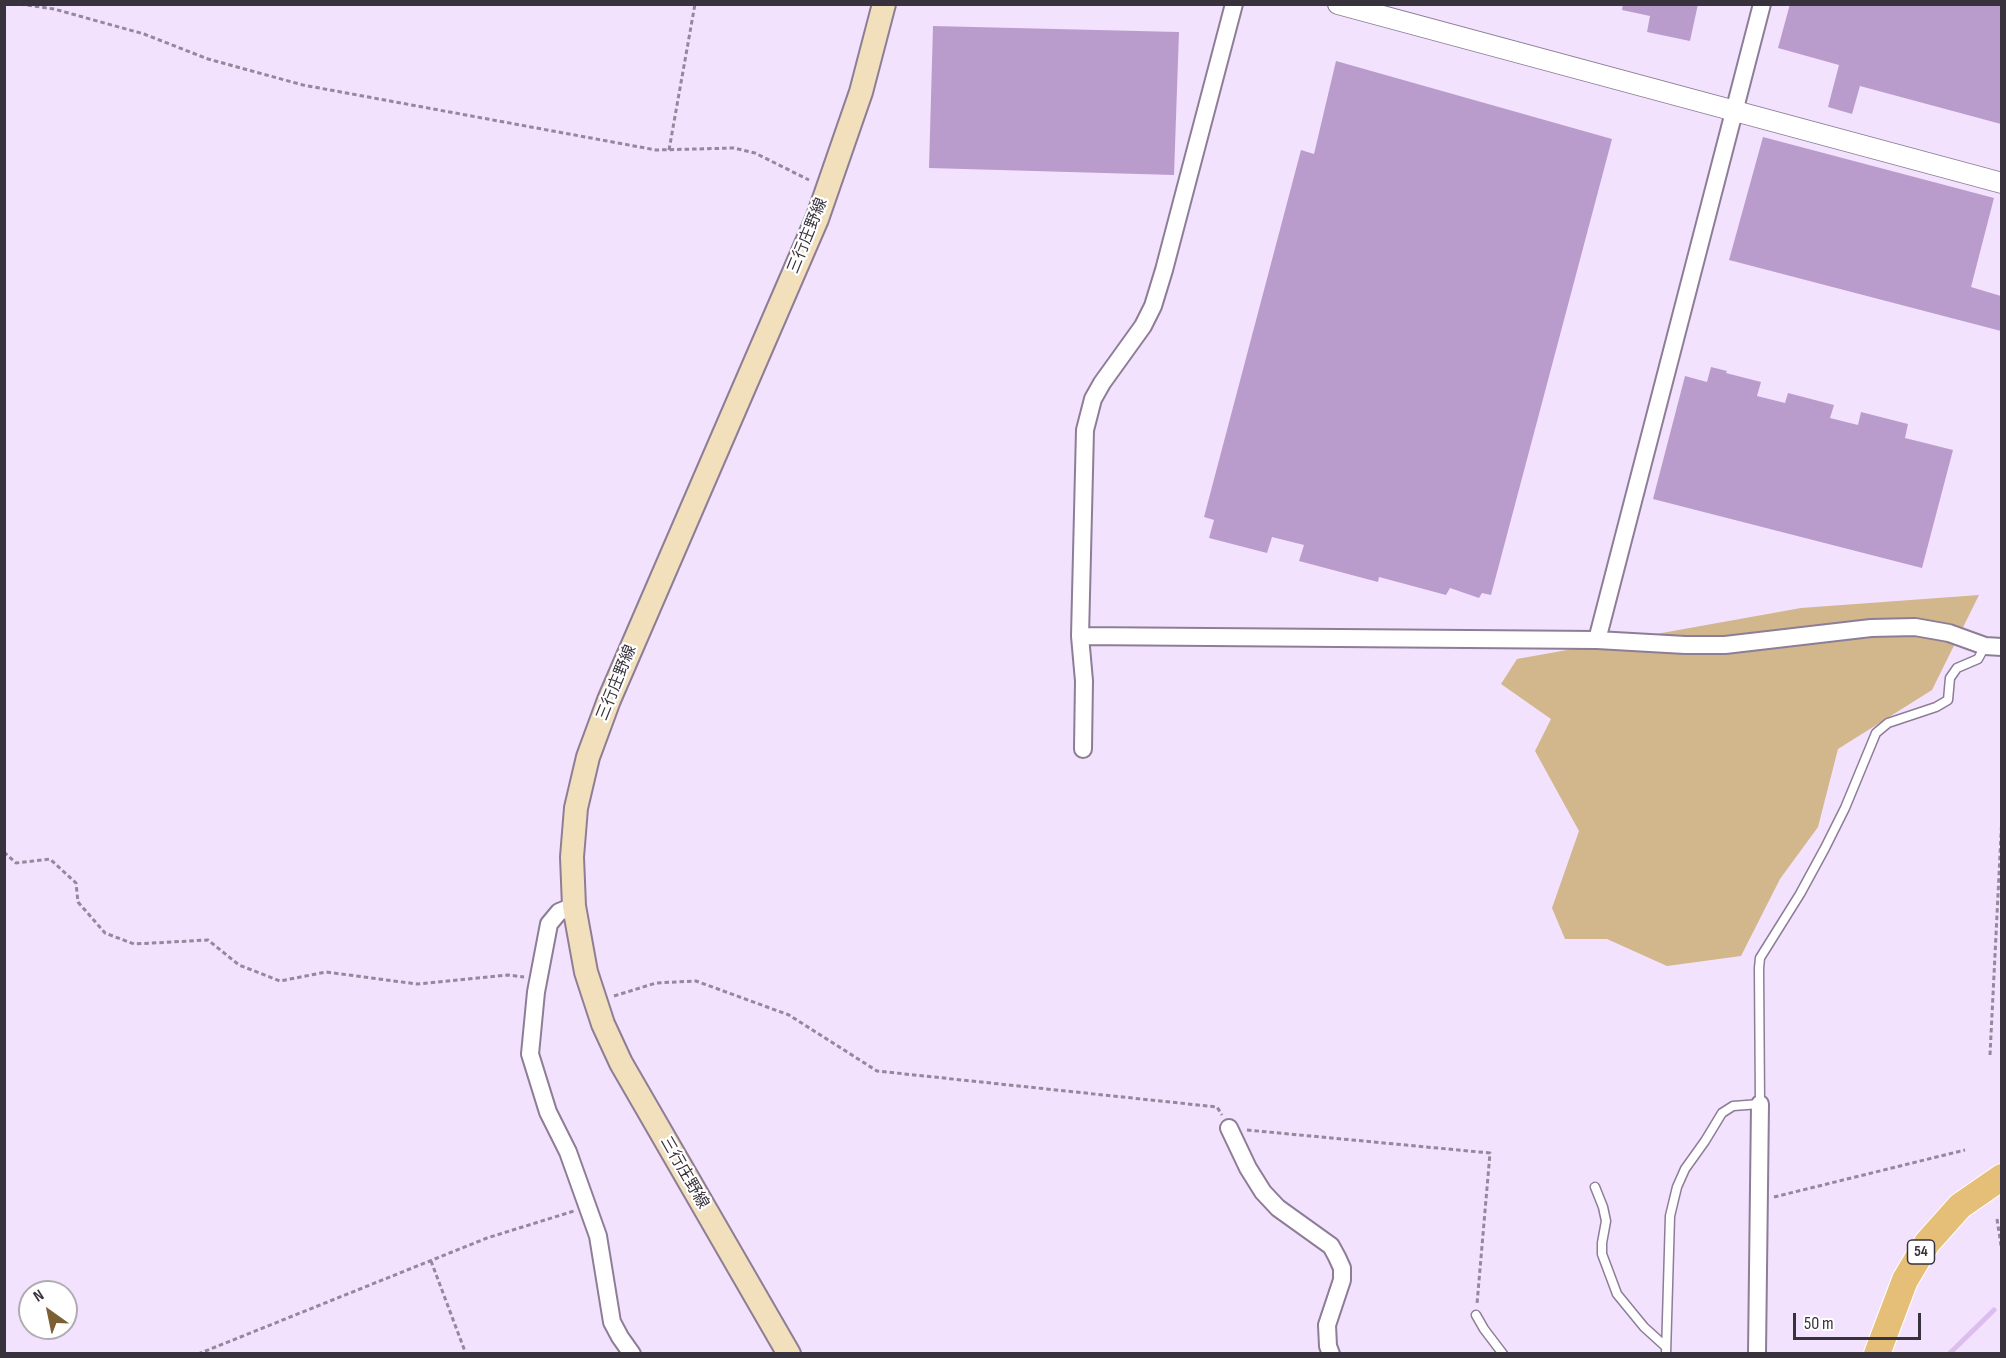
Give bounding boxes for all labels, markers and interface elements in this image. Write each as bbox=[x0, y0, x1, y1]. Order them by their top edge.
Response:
street label: 三行庄野線 bbox=[784, 195, 832, 277]
street label: 三行庄野線 bbox=[593, 642, 641, 724]
street label: 三行庄野線 bbox=[656, 1134, 712, 1212]
road number: 54 bbox=[1908, 1240, 1934, 1264]
north arrow bbox=[18, 1280, 78, 1340]
text: N bbox=[30, 1286, 48, 1306]
scale bar bbox=[1796, 1301, 1924, 1339]
text: 50 m bbox=[1804, 1313, 1834, 1334]

